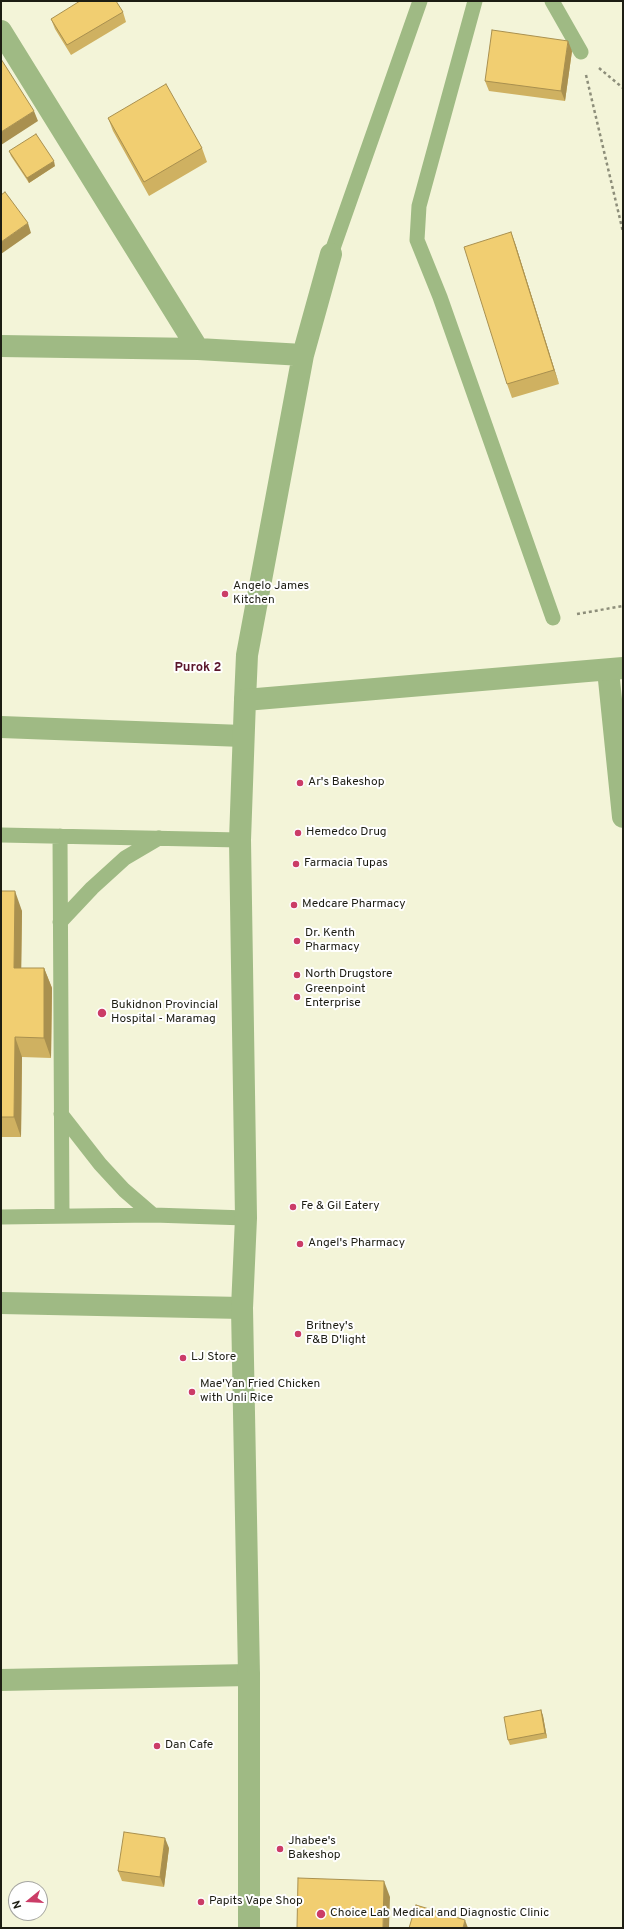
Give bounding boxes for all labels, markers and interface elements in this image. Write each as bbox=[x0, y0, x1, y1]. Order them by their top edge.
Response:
place label: Angelo James Kitchen bbox=[233, 580, 309, 608]
marker: Angelo James Kitchen bbox=[220, 589, 230, 599]
district label: Purok 2 bbox=[175, 660, 221, 676]
place label: Ar's Bakeshop bbox=[308, 776, 384, 790]
marker: Ar's Bakeshop bbox=[295, 778, 305, 788]
place label: Hemedco Drug bbox=[306, 826, 387, 840]
marker: Hemedco Drug bbox=[293, 828, 303, 838]
place label: Farmacia Tupas bbox=[304, 857, 388, 871]
marker: Farmacia Tupas bbox=[291, 859, 301, 869]
place label: Medcare Pharmacy bbox=[302, 898, 406, 912]
marker: Medcare Pharmacy bbox=[289, 900, 299, 910]
place label: Dr. Kenth Pharmacy bbox=[305, 927, 360, 955]
marker: Dr. Kenth Pharmacy bbox=[292, 936, 302, 946]
place label: North Drugstore bbox=[305, 968, 392, 982]
marker: North Drugstore bbox=[292, 970, 302, 980]
place label: Greenpoint Enterprise bbox=[305, 983, 366, 1011]
marker: Greenpoint Enterprise bbox=[292, 992, 302, 1002]
place label: Bukidnon Provincial Hospital - Maramag bbox=[111, 999, 218, 1027]
marker: Bukidnon Provincial Hospital - Maramag bbox=[96, 1007, 108, 1019]
place label: Fe & Gil Eatery bbox=[301, 1200, 380, 1214]
marker: Fe & Gil Eatery bbox=[288, 1202, 298, 1212]
place label: Angel's Pharmacy bbox=[308, 1237, 405, 1251]
marker: Angel's Pharmacy bbox=[295, 1239, 305, 1249]
place label: Britney's F&B D'light bbox=[306, 1320, 366, 1348]
marker: Britney's F&B D'light bbox=[293, 1329, 303, 1339]
place label: LJ Store bbox=[191, 1351, 236, 1365]
marker: LJ Store bbox=[178, 1353, 188, 1363]
place label: Mae'Yan Fried Chicken with Unli Rice bbox=[200, 1378, 320, 1406]
marker: Mae'Yan Fried Chicken with Unli Rice bbox=[187, 1387, 197, 1397]
place label: Dan Cafe bbox=[165, 1739, 213, 1753]
marker: Dan Cafe bbox=[152, 1741, 162, 1751]
place label: Jhabee's Bakeshop bbox=[288, 1835, 341, 1863]
marker: Jhabee's Bakeshop bbox=[275, 1844, 285, 1854]
north arrow bbox=[8, 1881, 48, 1921]
place label: Papits Vape Shop bbox=[209, 1895, 303, 1909]
marker: Papits Vape Shop bbox=[196, 1897, 206, 1907]
text: N bbox=[10, 1898, 25, 1910]
place label: Choice Lab Medical and Diagnostic Clinic bbox=[330, 1907, 549, 1921]
marker: Choice Lab Medical and Diagnostic Clinic bbox=[315, 1908, 327, 1920]

